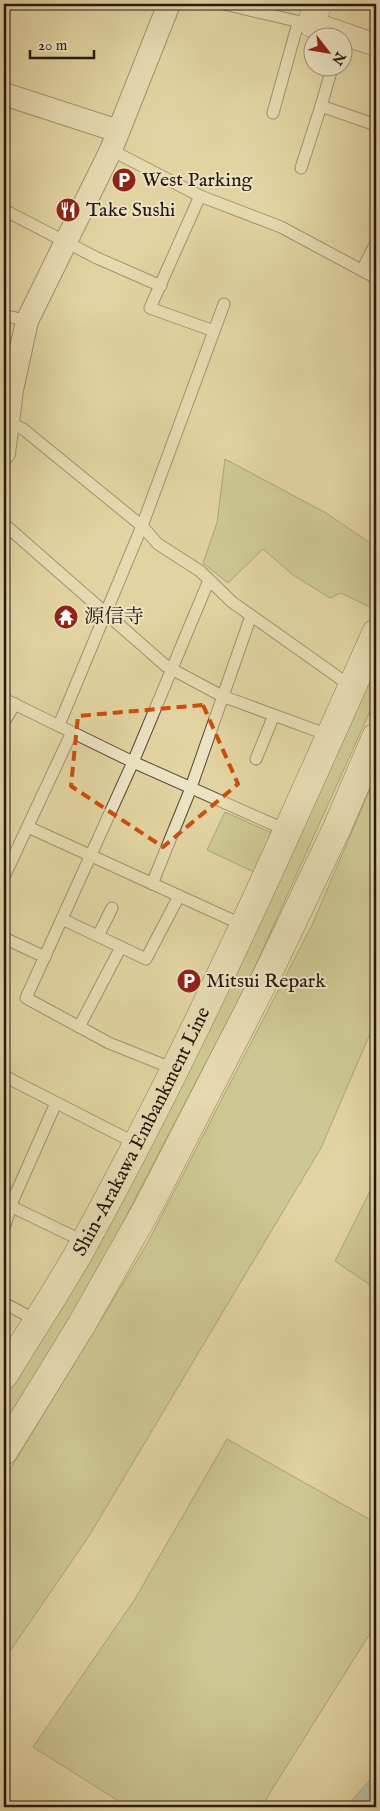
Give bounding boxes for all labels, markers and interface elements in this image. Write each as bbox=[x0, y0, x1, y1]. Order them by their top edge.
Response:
scale bar bbox=[30, 28, 94, 60]
north arrow bbox=[302, 28, 352, 78]
text: 20 m bbox=[38, 36, 68, 55]
text: N bbox=[327, 47, 350, 68]
parking icon: West Parking bbox=[111, 167, 137, 193]
place label: West Parking bbox=[142, 168, 254, 193]
restaurant icon: Take Sushi bbox=[55, 197, 81, 223]
place label: Take Sushi bbox=[86, 198, 175, 223]
temple icon: 源信寺 bbox=[53, 604, 79, 630]
place label: 源信寺 bbox=[84, 605, 144, 630]
parking icon: Mitsui Repark bbox=[176, 968, 202, 994]
place label: Mitsui Repark bbox=[206, 969, 326, 994]
street label: Shin-Arakawa Embankment Line bbox=[67, 1003, 216, 1260]

